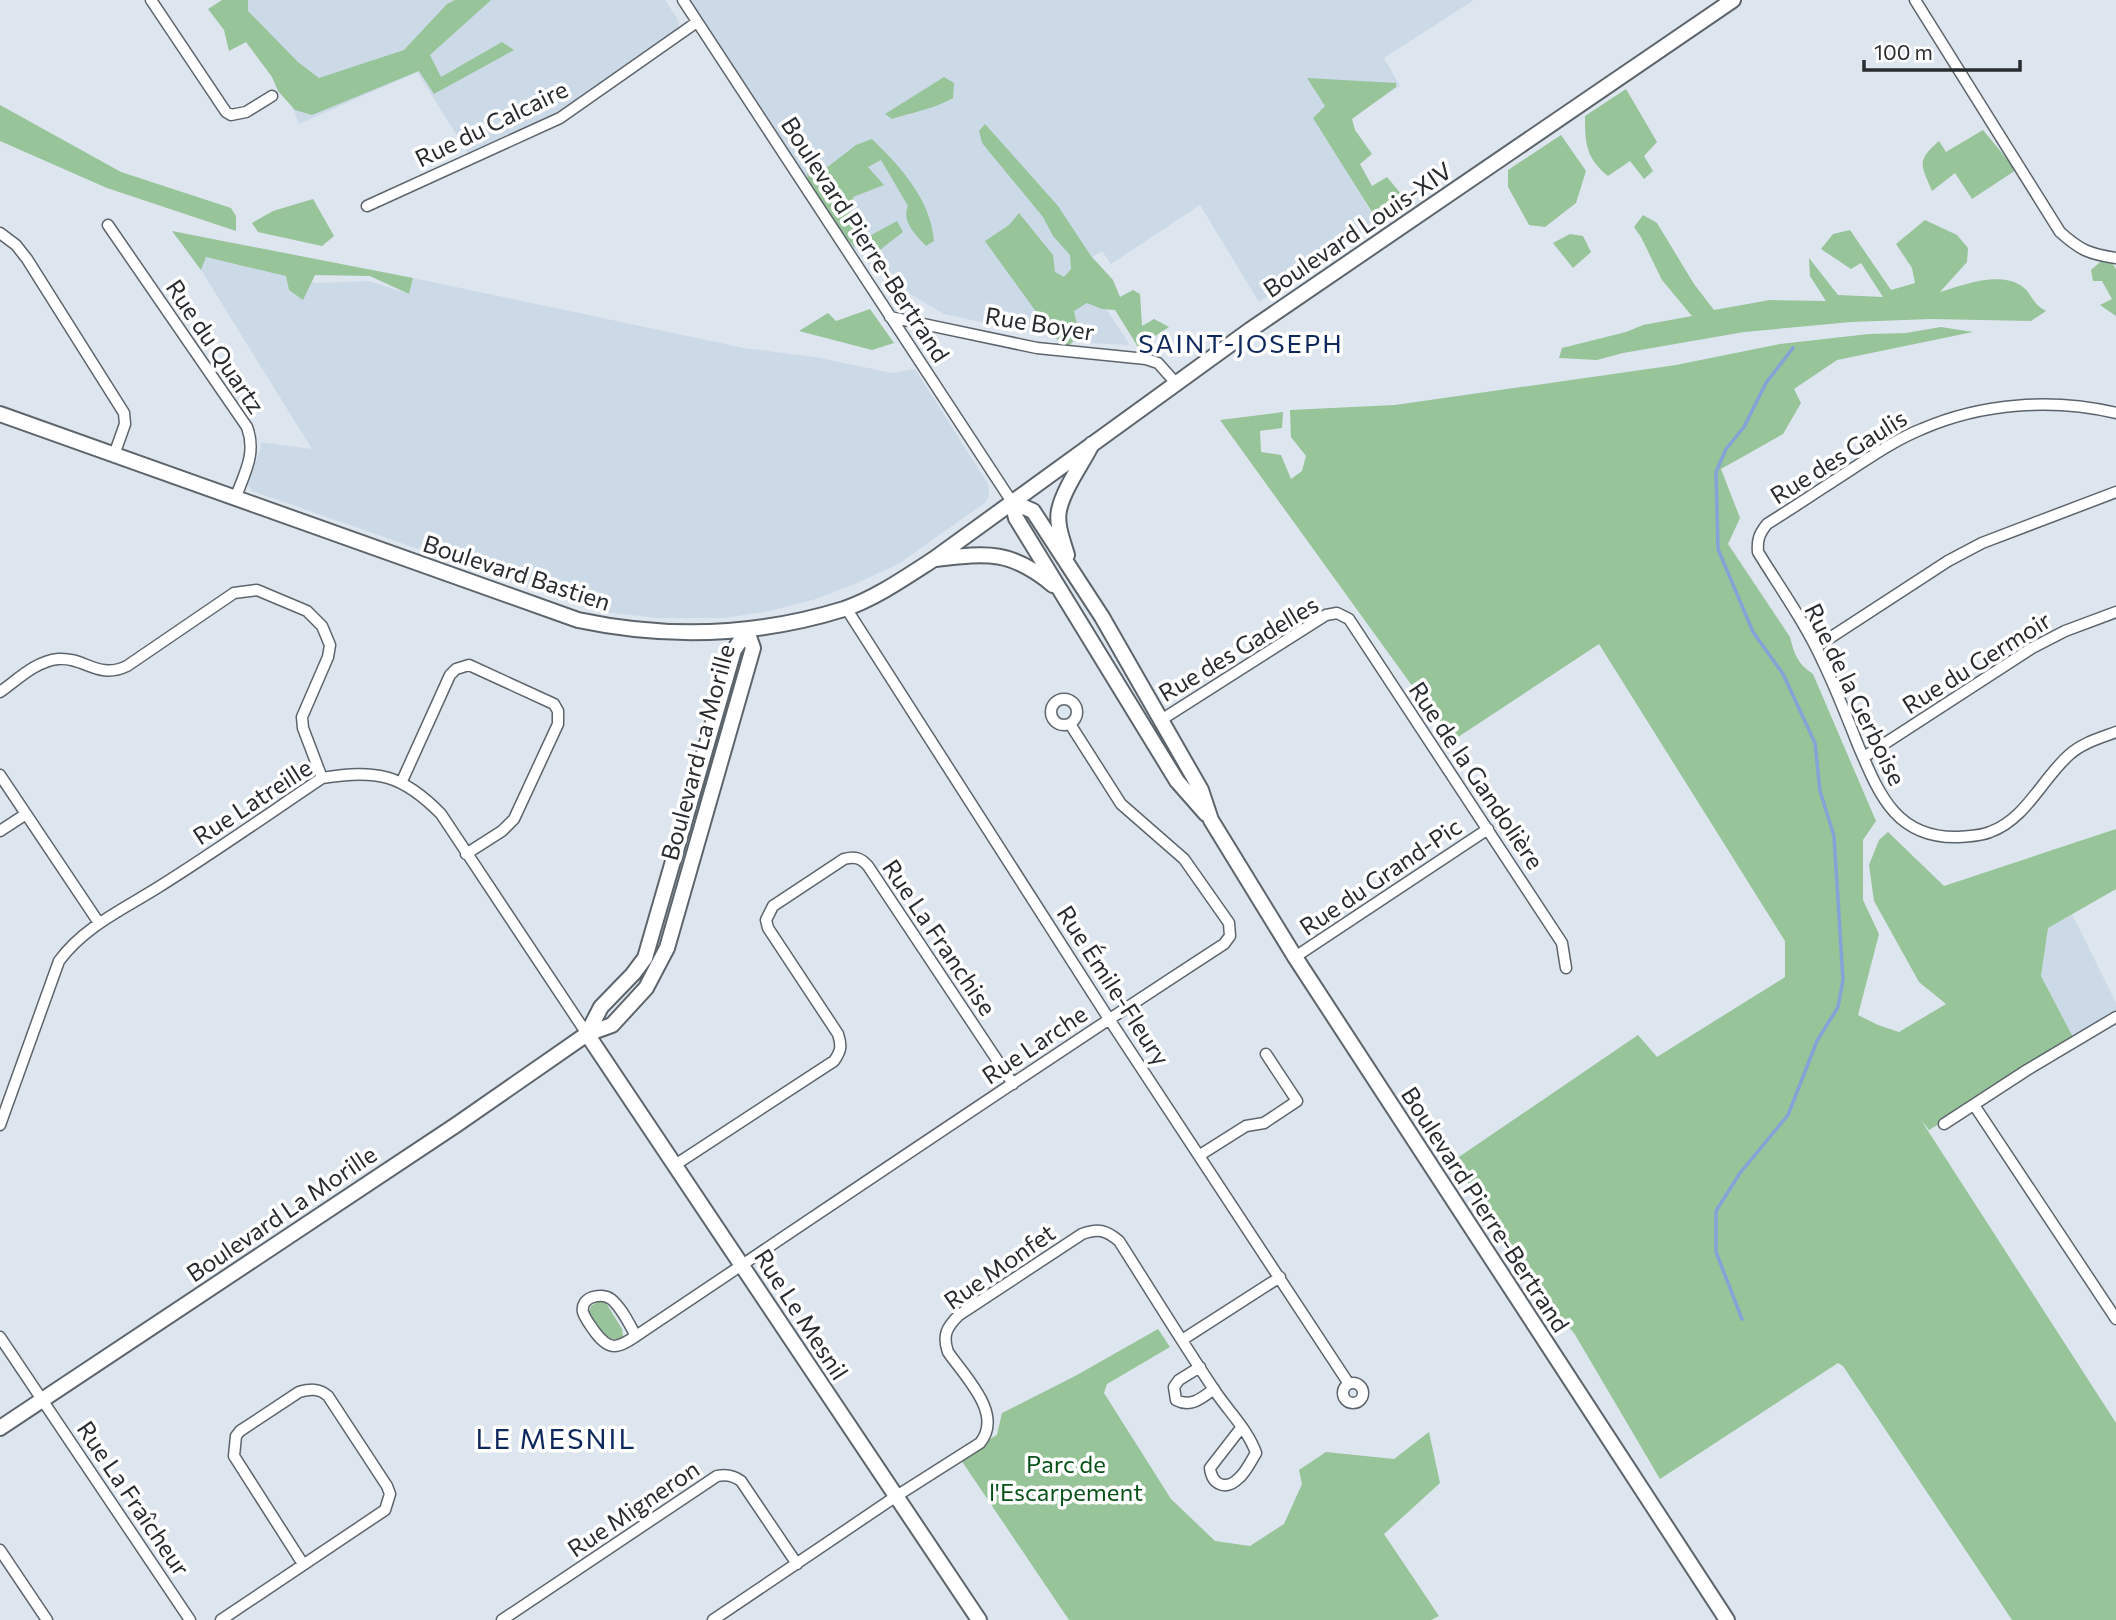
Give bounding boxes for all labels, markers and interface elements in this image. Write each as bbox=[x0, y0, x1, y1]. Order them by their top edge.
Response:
scale bar bbox=[1864, 28, 2020, 72]
text: 100 m bbox=[1874, 39, 1933, 64]
street label: Rue du Calcaire bbox=[410, 74, 572, 172]
street label: Boulevard Pierre-Bertrand bbox=[776, 111, 956, 367]
street label: Boulevard Louis-XIV bbox=[1257, 155, 1457, 303]
street label: Rue du Quartz bbox=[161, 273, 272, 419]
street label: Rue Boyer bbox=[983, 300, 1097, 346]
district label: SAINT-JOSEPH bbox=[1138, 327, 1344, 358]
street label: Rue des Gaulis bbox=[1764, 403, 1912, 509]
street label: Boulevard Bastien bbox=[420, 528, 614, 616]
street label: Rue des Gadelles bbox=[1153, 589, 1323, 707]
street label: Rue de la Gerboise bbox=[1799, 598, 1913, 790]
street label: Rue du Germoir bbox=[1897, 605, 2056, 719]
street label: Boulevard La Morille bbox=[654, 641, 740, 863]
street label: Rue de la Gandolière bbox=[1404, 676, 1550, 874]
street label: Rue Latreille bbox=[187, 752, 317, 850]
street label: Rue du Grand-Pic bbox=[1294, 811, 1466, 941]
street label: Rue La Franchise bbox=[877, 853, 1003, 1021]
street label: Rue Émile-Fleury bbox=[1052, 900, 1176, 1070]
street label: Rue Larche bbox=[976, 998, 1092, 1090]
street label: Boulevard Pierre-Bertrand bbox=[1396, 1081, 1576, 1337]
street label: Boulevard La Morille bbox=[181, 1139, 381, 1287]
street label: Rue Monfet bbox=[938, 1217, 1060, 1315]
street label: Rue Le Mesnil bbox=[749, 1243, 855, 1385]
street label: Rue La Fraîcheur bbox=[72, 1415, 197, 1581]
district label: LE MESNIL bbox=[476, 1421, 636, 1455]
park label: Parc de l'Escarpement bbox=[989, 1449, 1143, 1506]
street label: Rue Migneron bbox=[562, 1453, 704, 1563]

